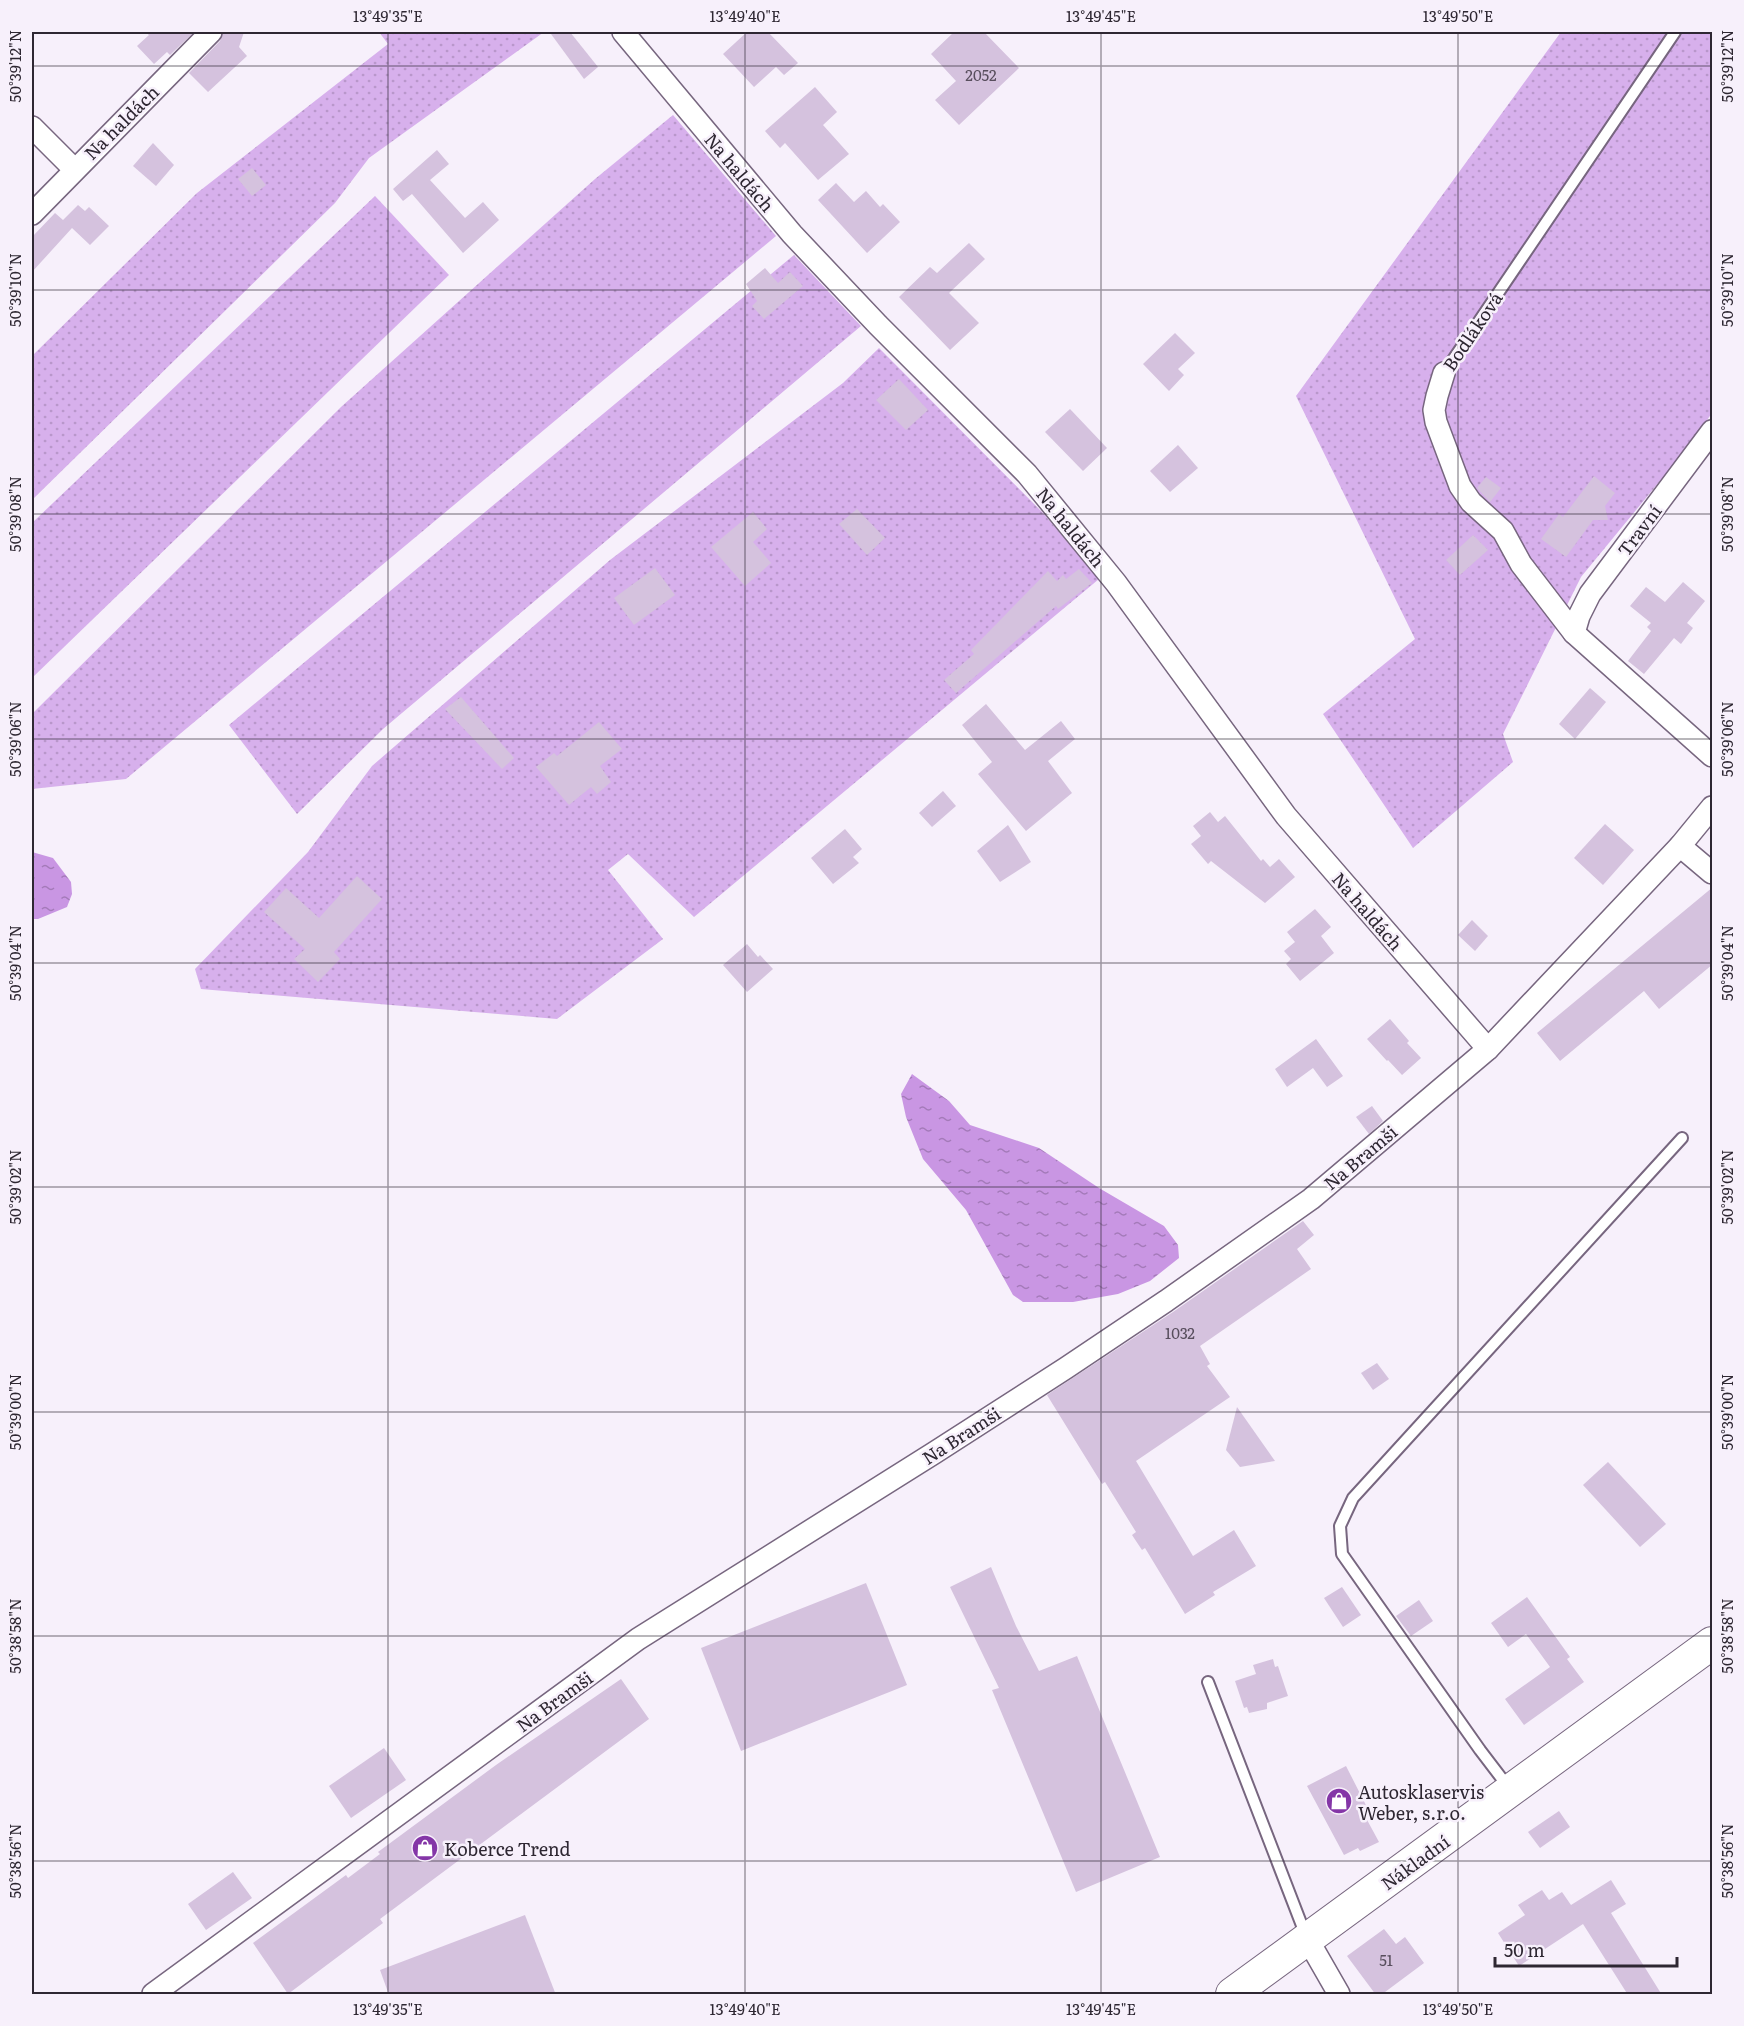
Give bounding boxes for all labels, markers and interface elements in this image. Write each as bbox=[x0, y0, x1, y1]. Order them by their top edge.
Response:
text: 13°49'35"E bbox=[353, 4, 423, 27]
text: 13°49'40"E bbox=[709, 4, 781, 27]
text: 13°49'45"E bbox=[1066, 4, 1136, 27]
text: 13°49'50"E bbox=[1423, 4, 1493, 27]
text: 50°39'12"N bbox=[3, 30, 26, 102]
text: 50°39'12"N bbox=[1715, 30, 1738, 102]
house number: 2052 bbox=[965, 63, 997, 86]
street label: Na haldách bbox=[77, 78, 165, 166]
street label: Na haldách bbox=[699, 126, 781, 218]
text: 50°39'10"N bbox=[3, 253, 26, 327]
text: 50°39'10"N bbox=[1715, 253, 1738, 327]
street label: Bodláková bbox=[1436, 286, 1509, 376]
text: 50°39'08"N bbox=[3, 476, 26, 552]
text: 50°39'08"N bbox=[1715, 476, 1738, 552]
street label: Na haldách bbox=[1030, 481, 1112, 573]
street label: Travní bbox=[1610, 498, 1668, 562]
text: 50°39'06"N bbox=[3, 701, 26, 777]
text: 50°39'06"N bbox=[1715, 701, 1738, 777]
street label: Na haldách bbox=[1326, 866, 1410, 956]
text: 50°39'04"N bbox=[3, 925, 26, 1001]
text: 50°39'04"N bbox=[1715, 925, 1738, 1001]
street label: Na Bramši bbox=[1317, 1118, 1403, 1196]
text: 50°39'02"N bbox=[3, 1149, 26, 1225]
text: 50°39'02"N bbox=[1715, 1149, 1738, 1225]
house number: 1032 bbox=[1165, 1321, 1195, 1344]
text: 50°39'00"N bbox=[3, 1374, 26, 1450]
text: 50°39'00"N bbox=[1715, 1374, 1738, 1450]
street label: Na Bramši bbox=[916, 1400, 1006, 1470]
text: 50°38'58"N bbox=[3, 1598, 26, 1674]
text: 50°38'58"N bbox=[1715, 1598, 1738, 1674]
street label: Na Bramši bbox=[510, 1664, 598, 1738]
place label: Autosklaservis Weber, s.r.o. bbox=[1358, 1778, 1484, 1826]
shop icon: Autosklaservis Weber, s.r.o. bbox=[1324, 1786, 1354, 1816]
text: 50°38'56"N bbox=[3, 1823, 26, 1899]
text: 50°38'56"N bbox=[1715, 1823, 1738, 1899]
street label: Nákladní bbox=[1375, 1828, 1455, 1896]
shop icon: Koberce Trend bbox=[410, 1833, 440, 1863]
place label: Koberce Trend bbox=[444, 1835, 571, 1862]
scale bar bbox=[1495, 1930, 1676, 1968]
text: 50 m bbox=[1504, 1936, 1545, 1963]
house number: 51 bbox=[1379, 1948, 1393, 1971]
text: 13°49'35"E bbox=[353, 1997, 423, 2020]
text: 13°49'40"E bbox=[709, 1997, 781, 2020]
text: 13°49'45"E bbox=[1066, 1997, 1136, 2020]
text: 13°49'50"E bbox=[1423, 1997, 1493, 2020]

